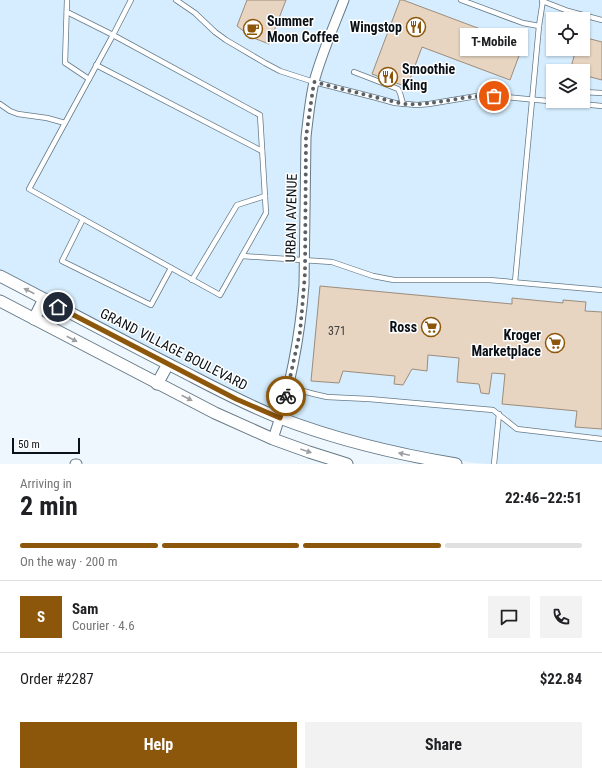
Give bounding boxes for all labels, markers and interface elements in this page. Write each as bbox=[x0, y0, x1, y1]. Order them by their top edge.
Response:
map controls bbox=[546, 12, 590, 108]
button: locate bbox=[546, 12, 590, 56]
place label: Summer Moon Coffee bbox=[267, 13, 339, 45]
restaurant icon: Wingstop bbox=[405, 16, 427, 38]
cafe icon: Summer Moon Coffee bbox=[242, 18, 264, 40]
place label: Wingstop bbox=[350, 19, 402, 35]
callout: T-Mobile bbox=[460, 28, 528, 56]
text: T-Mobile bbox=[471, 34, 517, 49]
place label: Smoothie King bbox=[402, 61, 456, 93]
button: layers bbox=[546, 64, 590, 108]
restaurant icon: Smoothie King bbox=[377, 66, 399, 88]
pin bbox=[477, 79, 511, 113]
icon: bag bbox=[483, 85, 505, 107]
street label: URBAN AVENUE bbox=[282, 173, 300, 262]
one-way arrow bbox=[23, 288, 35, 295]
pin bbox=[41, 290, 75, 324]
icon: home bbox=[47, 296, 69, 318]
street label: GRAND VILLAGE BOULEVARD bbox=[98, 305, 250, 393]
supermarket icon: Ross bbox=[420, 316, 442, 338]
place label: Ross bbox=[390, 319, 417, 335]
house number: 371 bbox=[328, 324, 346, 338]
place label: Kroger Marketplace bbox=[471, 327, 541, 359]
supermarket icon: Kroger Marketplace bbox=[544, 332, 566, 354]
one-way arrow bbox=[66, 335, 78, 342]
courier bbox=[266, 376, 306, 416]
icon: bike bbox=[275, 385, 297, 407]
one-way arrow bbox=[181, 395, 193, 402]
scale bar bbox=[12, 436, 80, 455]
text: 50 m bbox=[18, 438, 40, 451]
one-way arrow bbox=[301, 448, 313, 454]
one-way arrow bbox=[397, 451, 410, 457]
text: Arriving in bbox=[20, 476, 72, 491]
text: 22:46–22:51 bbox=[505, 489, 582, 507]
text: 2 min bbox=[20, 491, 78, 521]
text: On the way · 200 m bbox=[20, 554, 117, 569]
button: chat bbox=[488, 596, 530, 638]
button: phone bbox=[540, 596, 582, 638]
text: Sam bbox=[72, 600, 98, 618]
text: S bbox=[37, 608, 45, 626]
text: Courier · 4.6 bbox=[72, 618, 135, 633]
text: Order #2287 bbox=[20, 670, 94, 688]
text: $22.84 bbox=[540, 670, 582, 688]
button: Help bbox=[20, 722, 297, 768]
button: Share bbox=[305, 722, 582, 768]

